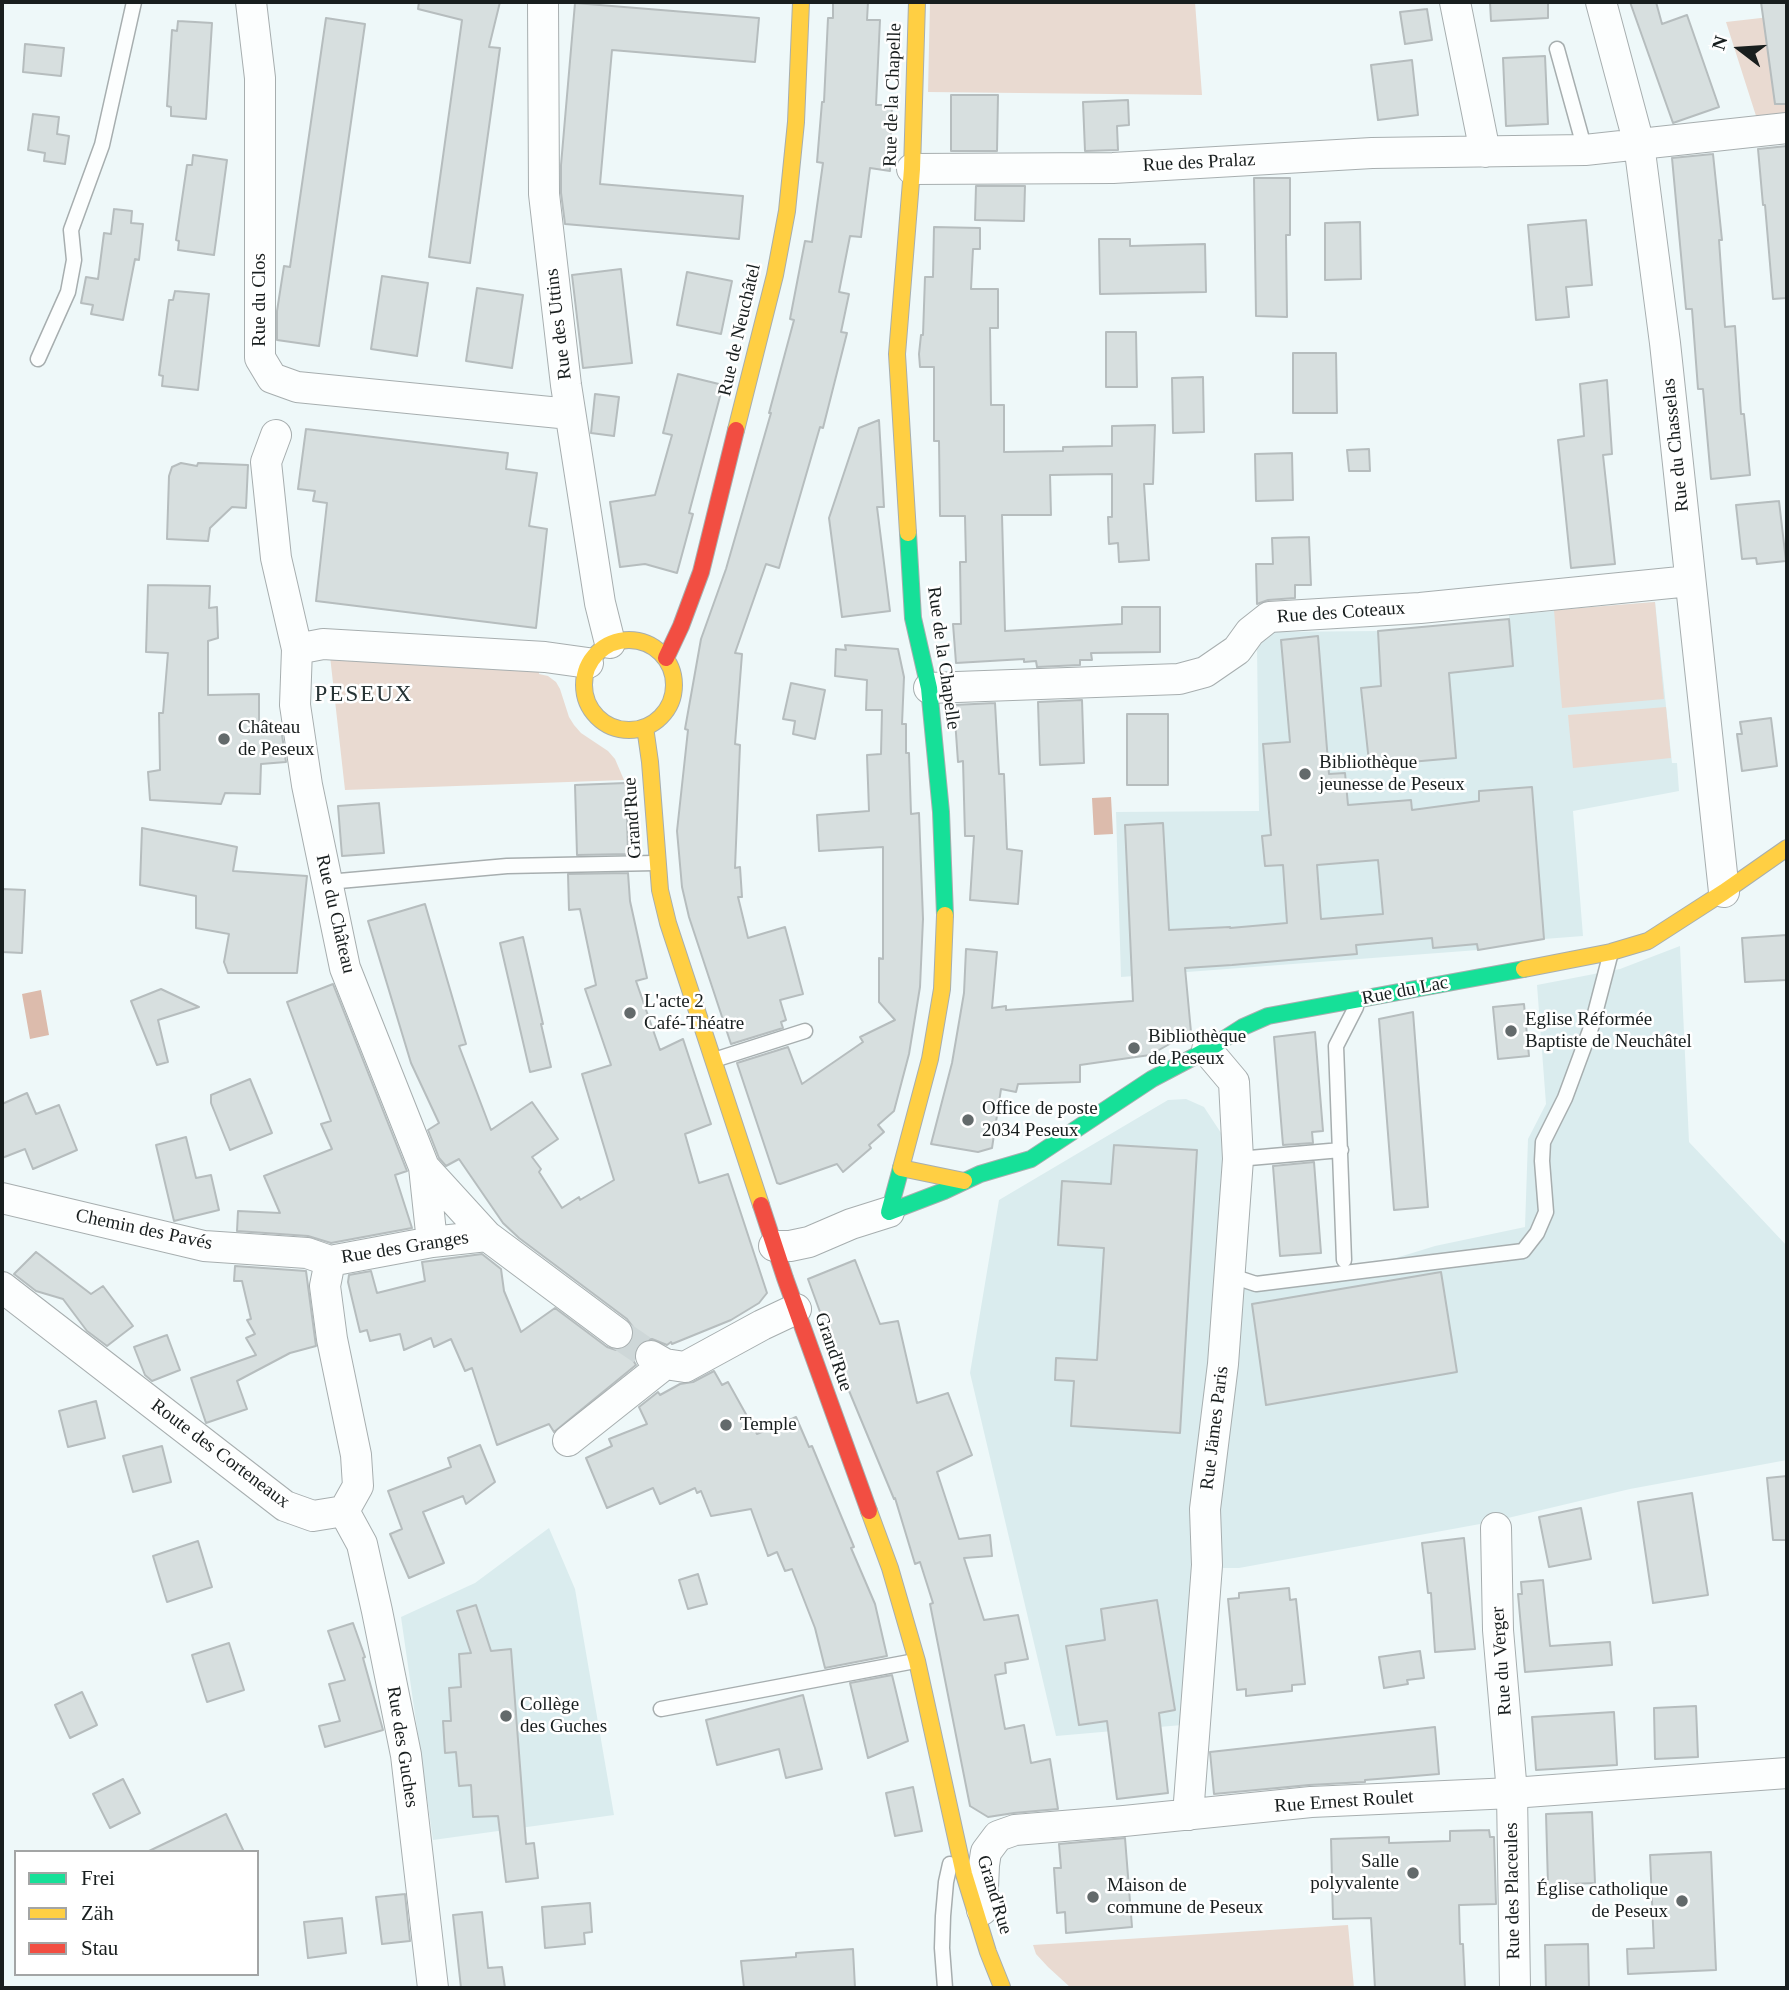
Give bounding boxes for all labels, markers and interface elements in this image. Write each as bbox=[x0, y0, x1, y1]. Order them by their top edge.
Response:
north arrow bbox=[1705, 14, 1775, 84]
street label: Rue de la Chapelle bbox=[879, 23, 907, 167]
text: N bbox=[1707, 33, 1731, 52]
street label: Rue des Pralaz bbox=[1142, 149, 1256, 177]
street label: Rue du Clos bbox=[249, 253, 271, 347]
street label: Rue de Neuchâtel bbox=[714, 262, 766, 398]
street label: Rue des Uttins bbox=[541, 267, 577, 381]
street label: Rue du Chasselas bbox=[1658, 377, 1694, 513]
street label: Rue de la Chapelle bbox=[922, 585, 964, 731]
street label: Rue des Coteaux bbox=[1276, 597, 1406, 629]
district label: PESEUX bbox=[315, 681, 413, 709]
place label: Château de Peseux bbox=[238, 717, 315, 761]
marker: Château de Peseux bbox=[216, 731, 232, 747]
place label: Bibliothèque jeunesse de Peseux bbox=[1319, 752, 1465, 796]
marker: Bibliothèque jeunesse de Peseux bbox=[1297, 766, 1313, 782]
street label: Grand'Rue bbox=[619, 777, 647, 859]
street label: Rue du Château bbox=[310, 852, 360, 976]
street label: Rue du Lac bbox=[1360, 971, 1450, 1011]
place label: L'acte 2 Café-Théatre bbox=[644, 991, 744, 1035]
marker: L'acte 2 Café-Théatre bbox=[622, 1005, 638, 1021]
place label: Eglise Réformée Baptiste de Neuchâtel bbox=[1525, 1009, 1692, 1053]
marker: Eglise Réformée Baptiste de Neuchâtel bbox=[1503, 1023, 1519, 1039]
place label: Bibliothèque de Peseux bbox=[1148, 1026, 1246, 1070]
marker: Bibliothèque de Peseux bbox=[1126, 1040, 1142, 1056]
place label: Office de poste 2034 Peseux bbox=[982, 1098, 1098, 1142]
marker: Office de poste 2034 Peseux bbox=[960, 1112, 976, 1128]
street label: Chemin des Pavés bbox=[73, 1204, 215, 1256]
street label: Rue des Granges bbox=[340, 1227, 470, 1269]
street label: Grand'Rue bbox=[809, 1310, 857, 1394]
street label: Rue Jämes Paris bbox=[1196, 1365, 1234, 1491]
street label: Route des Corteneaux bbox=[146, 1394, 294, 1514]
place label: Temple bbox=[740, 1414, 797, 1436]
marker: Temple bbox=[718, 1417, 734, 1433]
street label: Rue du Verger bbox=[1487, 1606, 1517, 1716]
street label: Rue des Guches bbox=[381, 1685, 423, 1809]
place label: Collège des Guches bbox=[520, 1694, 607, 1738]
marker: Collège des Guches bbox=[498, 1708, 514, 1724]
street label: Rue Ernest Roulet bbox=[1274, 1786, 1414, 1818]
street label: Rue des Placeules bbox=[1500, 1822, 1526, 1960]
legend bbox=[14, 1850, 259, 1976]
place label: Salle polyvalente bbox=[1310, 1851, 1399, 1895]
street label: Grand'Rue bbox=[971, 1853, 1017, 1937]
marker: Salle polyvalente bbox=[1405, 1865, 1421, 1881]
text: Frei bbox=[81, 1866, 115, 1890]
place label: Maison de commune de Peseux bbox=[1107, 1875, 1263, 1919]
place label: Église catholique de Peseux bbox=[1537, 1879, 1668, 1923]
marker: Maison de commune de Peseux bbox=[1085, 1889, 1101, 1905]
marker: Église catholique de Peseux bbox=[1674, 1893, 1690, 1909]
text: Zäh bbox=[81, 1901, 114, 1925]
text: Stau bbox=[81, 1936, 118, 1960]

